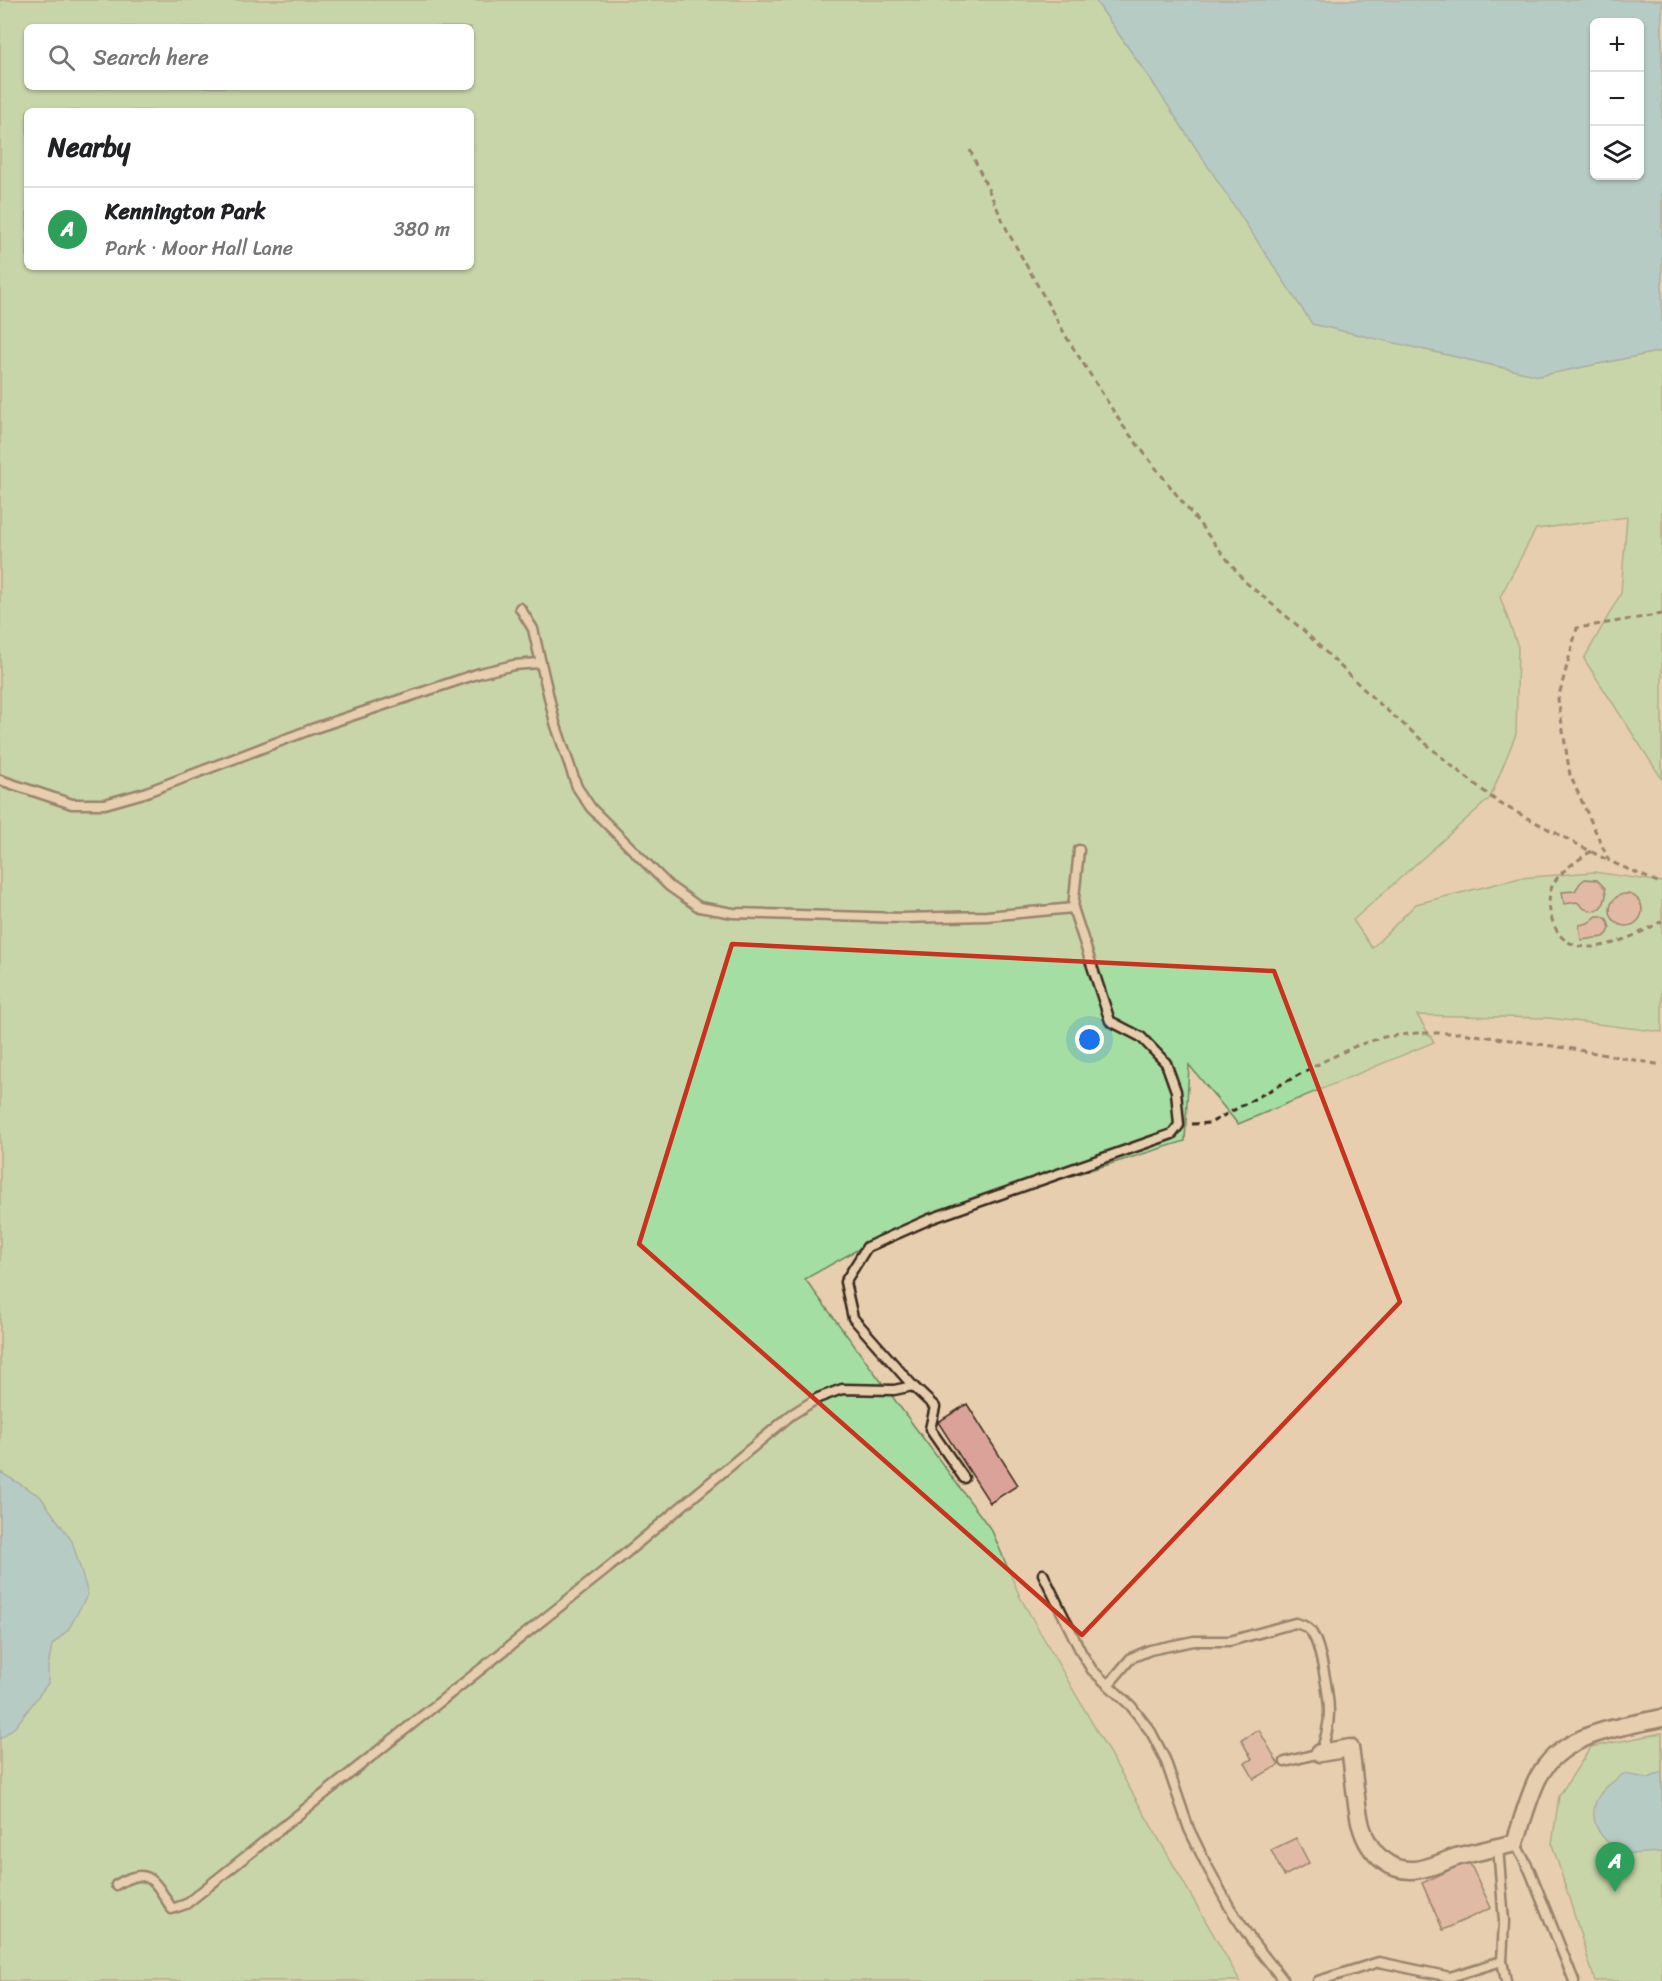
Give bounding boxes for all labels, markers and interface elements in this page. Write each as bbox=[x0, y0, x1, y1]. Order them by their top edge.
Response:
map controls bbox=[1590, 18, 1644, 180]
button: + bbox=[1590, 18, 1644, 72]
search box bbox=[24, 24, 474, 90]
text: Search here bbox=[93, 38, 209, 77]
icon: search bbox=[45, 41, 78, 74]
button: − bbox=[1590, 72, 1644, 126]
text: Nearby bbox=[48, 124, 130, 170]
button: layers bbox=[1590, 126, 1644, 180]
text: Kennington Park bbox=[105, 192, 266, 231]
text: A bbox=[61, 212, 74, 247]
text: 380 m bbox=[394, 212, 450, 247]
text: Park · Moor Hall Lane bbox=[105, 231, 293, 266]
your location bbox=[1075, 1025, 1104, 1054]
pin: A bbox=[1596, 1842, 1634, 1892]

